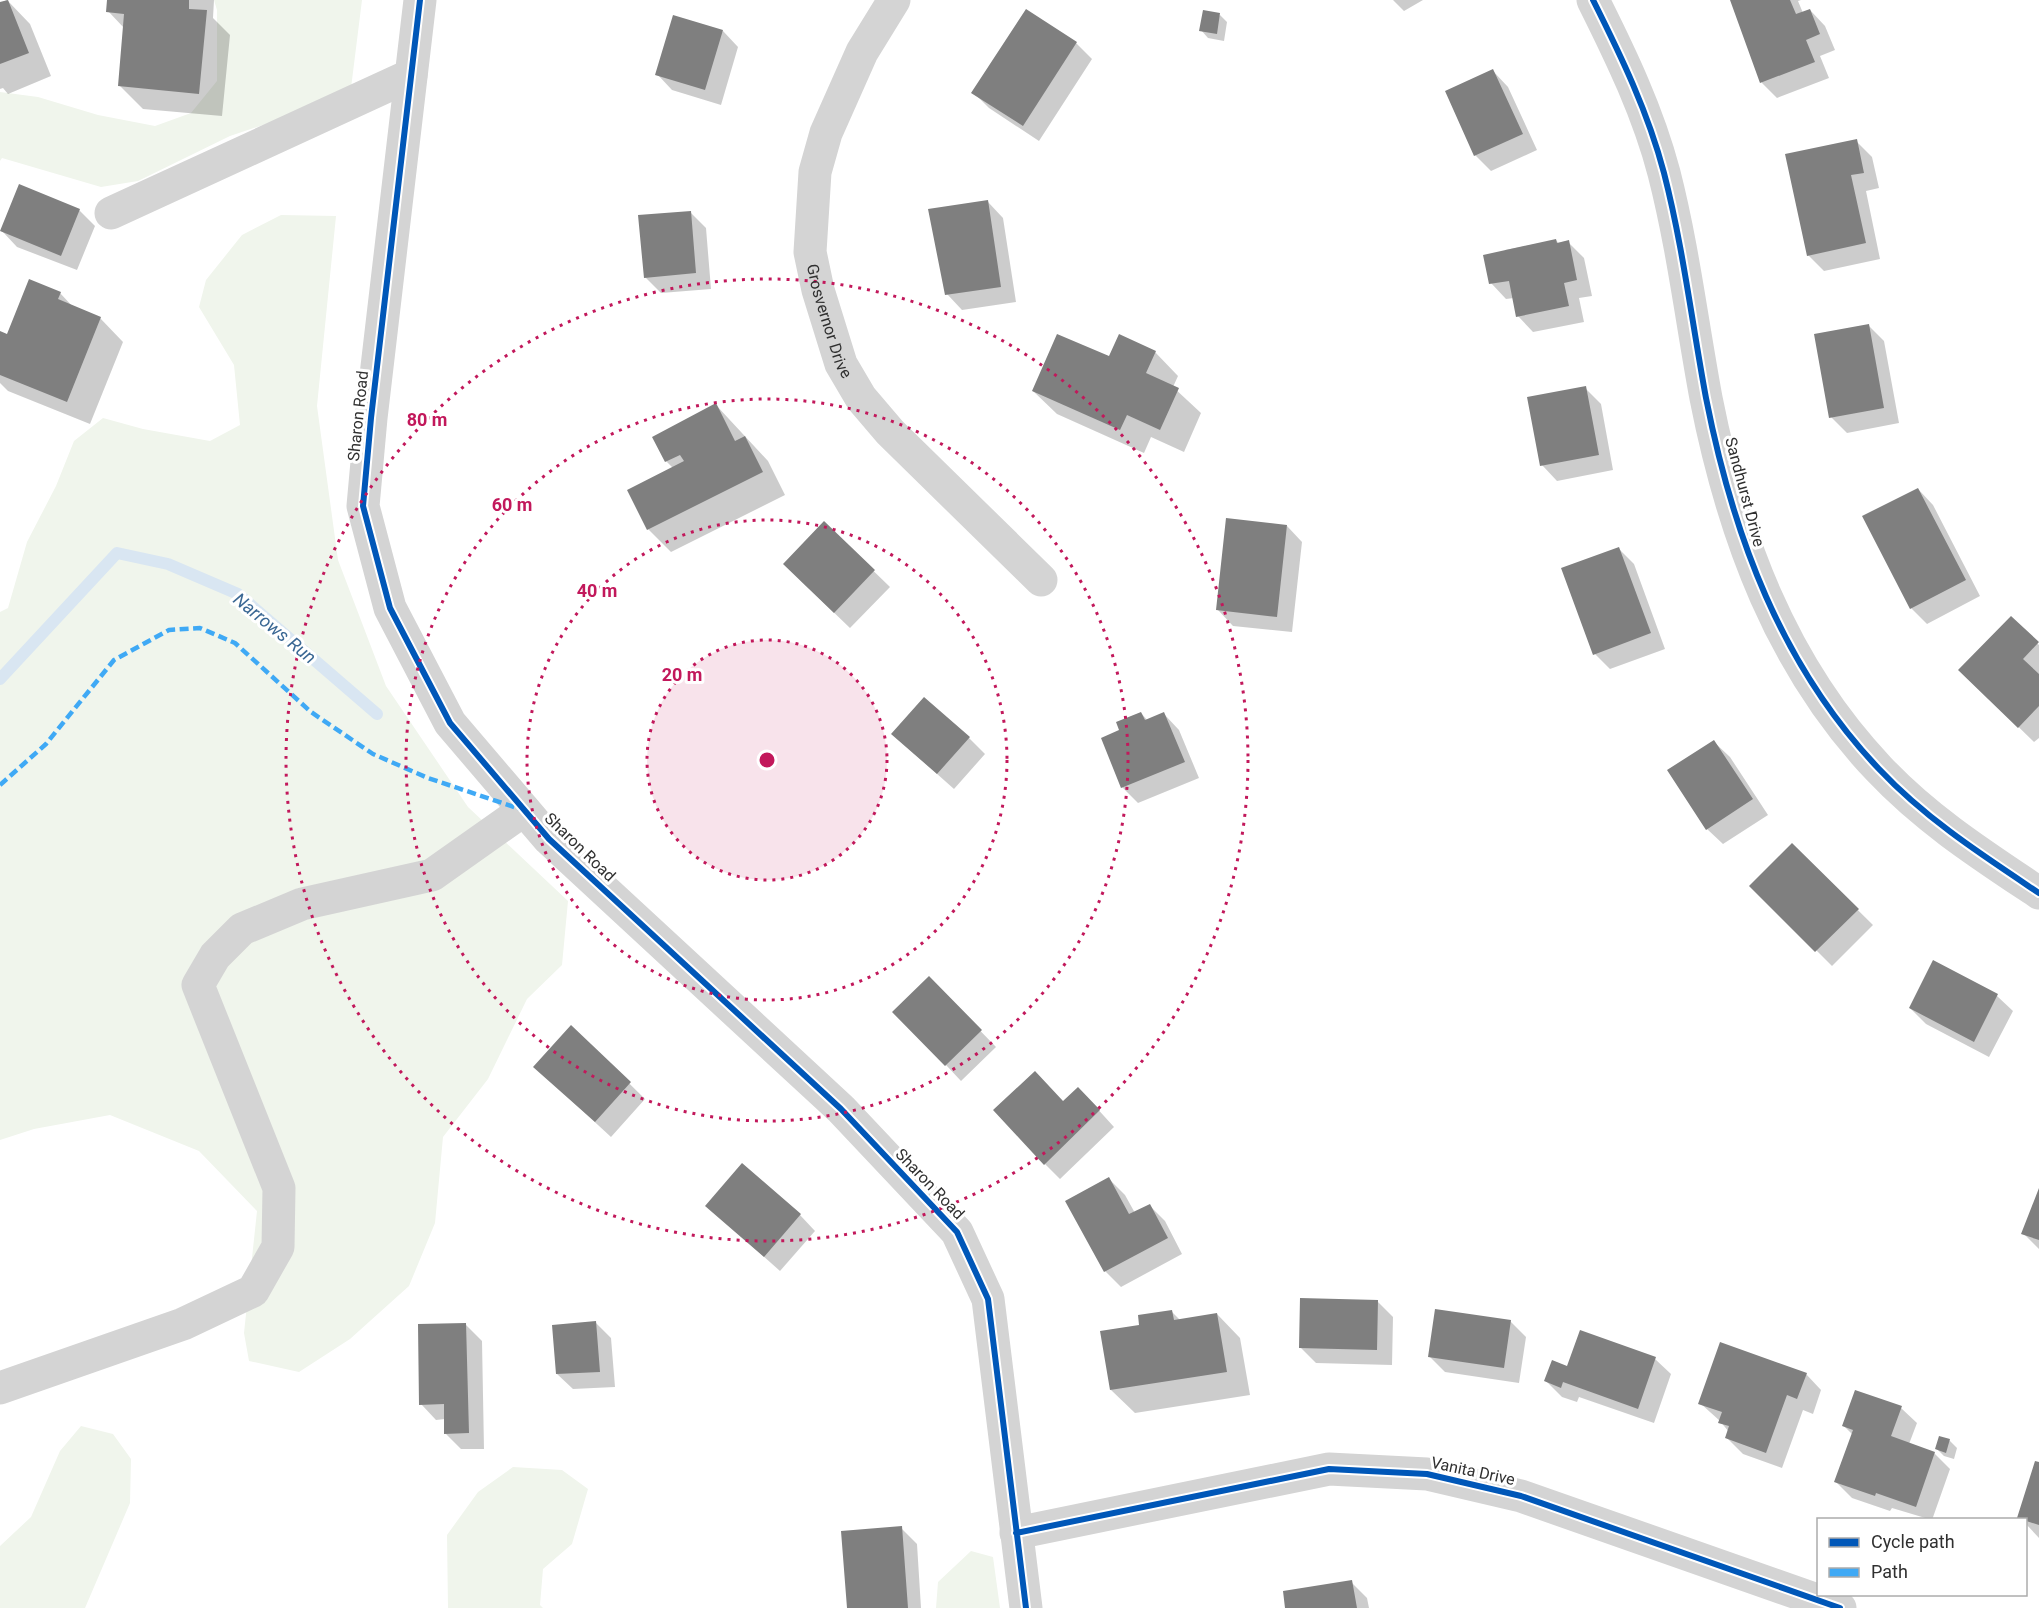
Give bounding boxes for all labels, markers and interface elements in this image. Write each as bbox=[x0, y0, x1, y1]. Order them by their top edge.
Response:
street label: Grosvernor Drive bbox=[803, 262, 857, 381]
street label: Sharon Road bbox=[344, 370, 372, 462]
text: 80 m bbox=[407, 409, 447, 430]
street label: Sandhurst Drive bbox=[1721, 435, 1769, 549]
text: 60 m bbox=[492, 494, 532, 515]
text: 40 m bbox=[577, 580, 617, 601]
water label: Narrows Run bbox=[229, 588, 321, 668]
text: 20 m bbox=[662, 664, 702, 685]
centre of rings bbox=[757, 750, 777, 770]
street label: Sharon Road bbox=[541, 809, 619, 885]
street label: Sharon Road bbox=[892, 1145, 968, 1223]
street label: Vanita Drive bbox=[1429, 1453, 1517, 1489]
legend bbox=[1817, 1518, 2027, 1596]
text: Cycle path bbox=[1871, 1531, 1955, 1552]
text: Path bbox=[1871, 1561, 1908, 1582]

